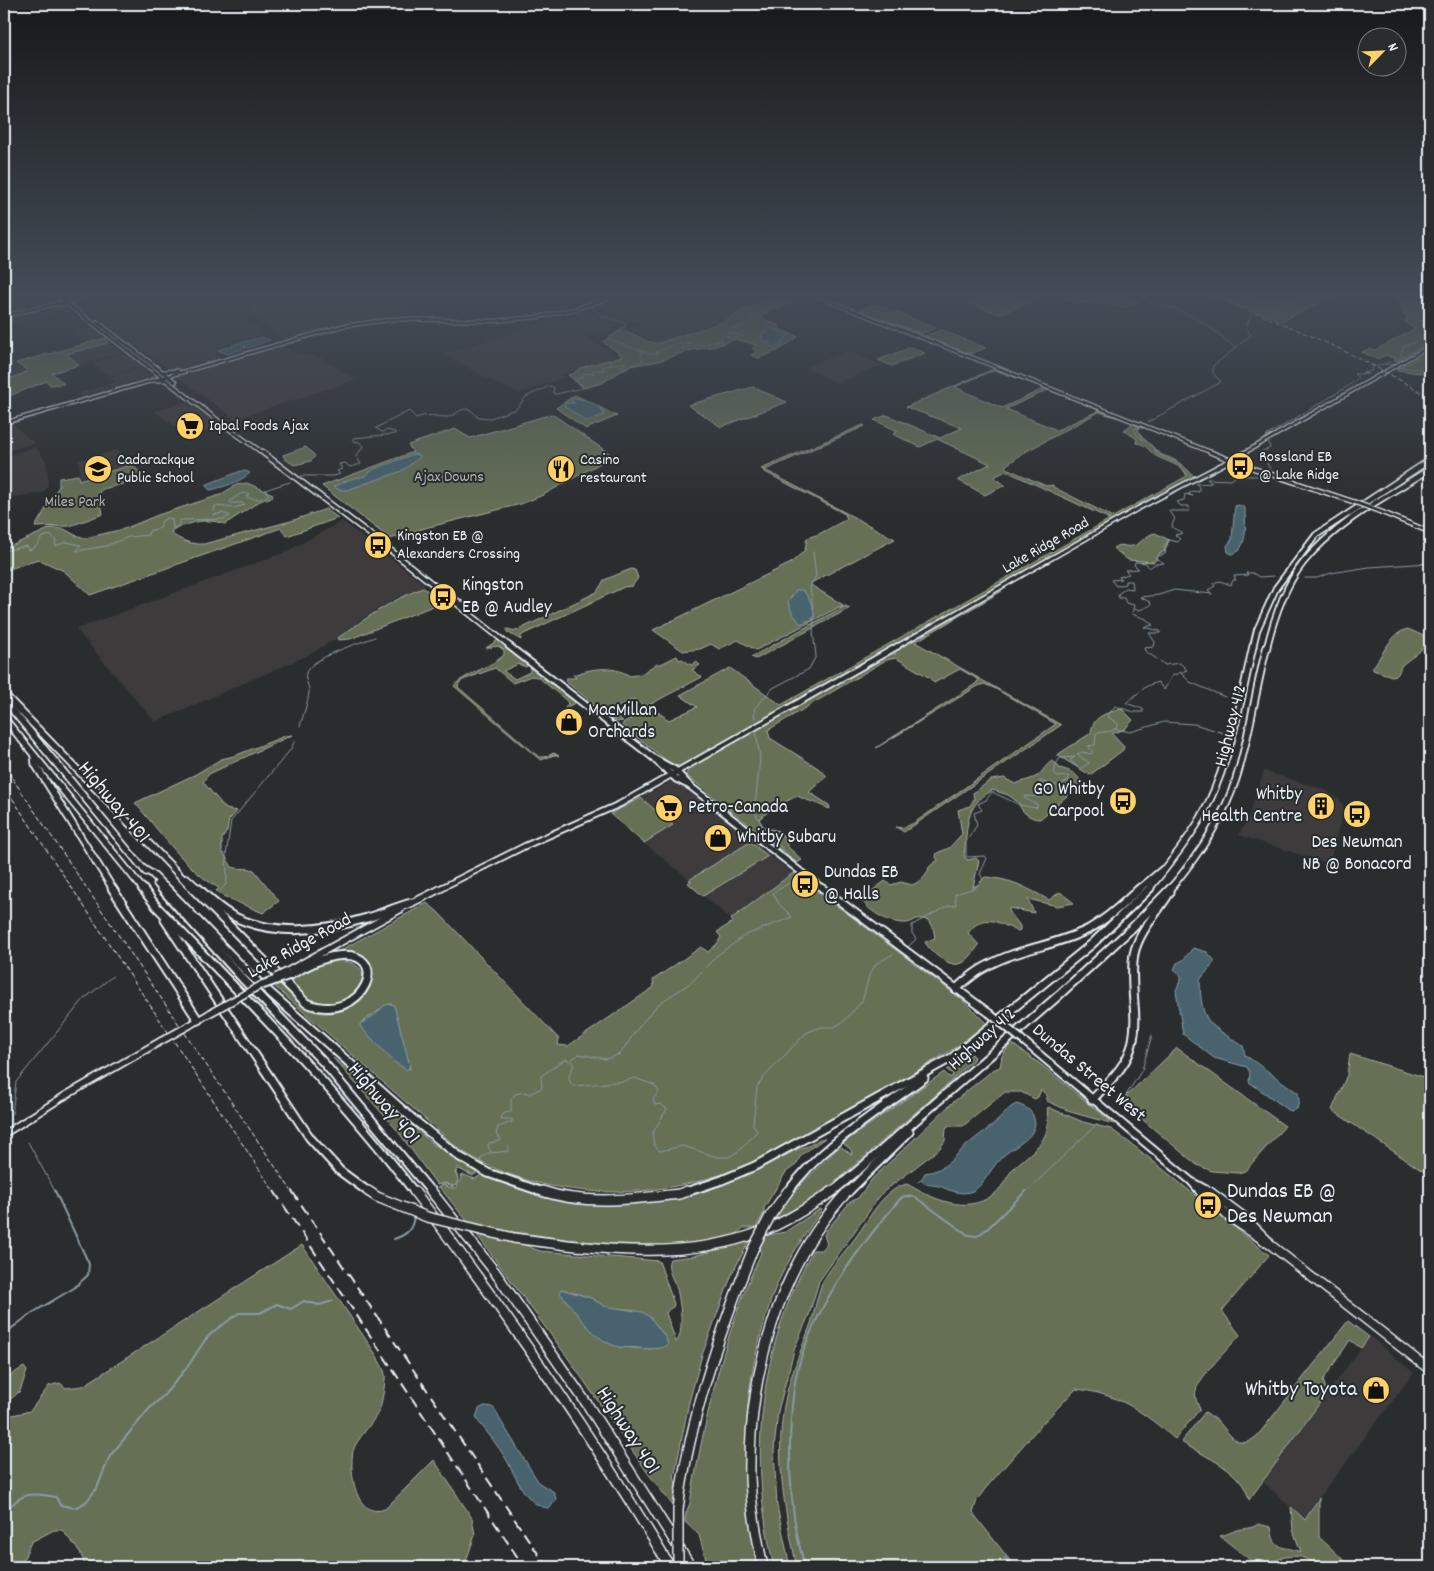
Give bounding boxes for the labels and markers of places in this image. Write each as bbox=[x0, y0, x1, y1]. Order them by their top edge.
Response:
supermarket icon: Iqbal Foods Ajax bbox=[175, 411, 205, 441]
place label: Iqbal Foods Ajax bbox=[209, 415, 309, 438]
place label: Rossland EB @ Lake Ridge bbox=[1259, 446, 1339, 487]
place label: Cadarackque Public School bbox=[117, 449, 195, 490]
place label: Casino restaurant bbox=[580, 449, 647, 490]
bus stop icon: Rossland EB @ Lake Ridge bbox=[1225, 451, 1255, 481]
school or university icon: Cadarackque Public School bbox=[83, 454, 113, 484]
restaurant icon: Casino restaurant bbox=[546, 454, 576, 484]
place label: Kingston EB @ Alexanders Crossing bbox=[397, 525, 520, 566]
bus stop icon: Kingston EB @ Alexanders Crossing bbox=[363, 530, 393, 560]
place label: Kingston EB @ Audley bbox=[462, 573, 552, 622]
bus stop icon: Kingston EB @ Audley bbox=[428, 582, 458, 612]
place label: MacMillan Orchards bbox=[588, 698, 657, 747]
shop icon: MacMillan Orchards bbox=[554, 707, 584, 737]
place label: GO Whitby Carpool bbox=[1033, 777, 1104, 826]
place label: Whitby Health Centre bbox=[1201, 782, 1302, 831]
bus stop icon: GO Whitby Carpool bbox=[1108, 786, 1138, 816]
building icon: Whitby Health Centre bbox=[1306, 791, 1336, 821]
supermarket icon: Petro-Canada bbox=[654, 793, 684, 823]
place label: Petro-Canada bbox=[688, 795, 789, 822]
bus stop icon: Des Newman NB @ Bonacord bbox=[1342, 799, 1372, 829]
shop icon: Whitby Subaru bbox=[703, 823, 733, 853]
place label: Whitby Subaru bbox=[737, 825, 836, 852]
place label: Des Newman NB @ Bonacord bbox=[1302, 830, 1412, 879]
place label: Dundas EB @ Halls bbox=[824, 860, 899, 909]
bus stop icon: Dundas EB @ Halls bbox=[790, 869, 820, 899]
place label: Dundas EB @ Des Newman bbox=[1227, 1177, 1336, 1233]
bus stop icon: Dundas EB @ Des Newman bbox=[1193, 1190, 1223, 1220]
place label: Whitby Toyota bbox=[1245, 1375, 1358, 1406]
shop icon: Whitby Toyota bbox=[1361, 1375, 1391, 1405]

